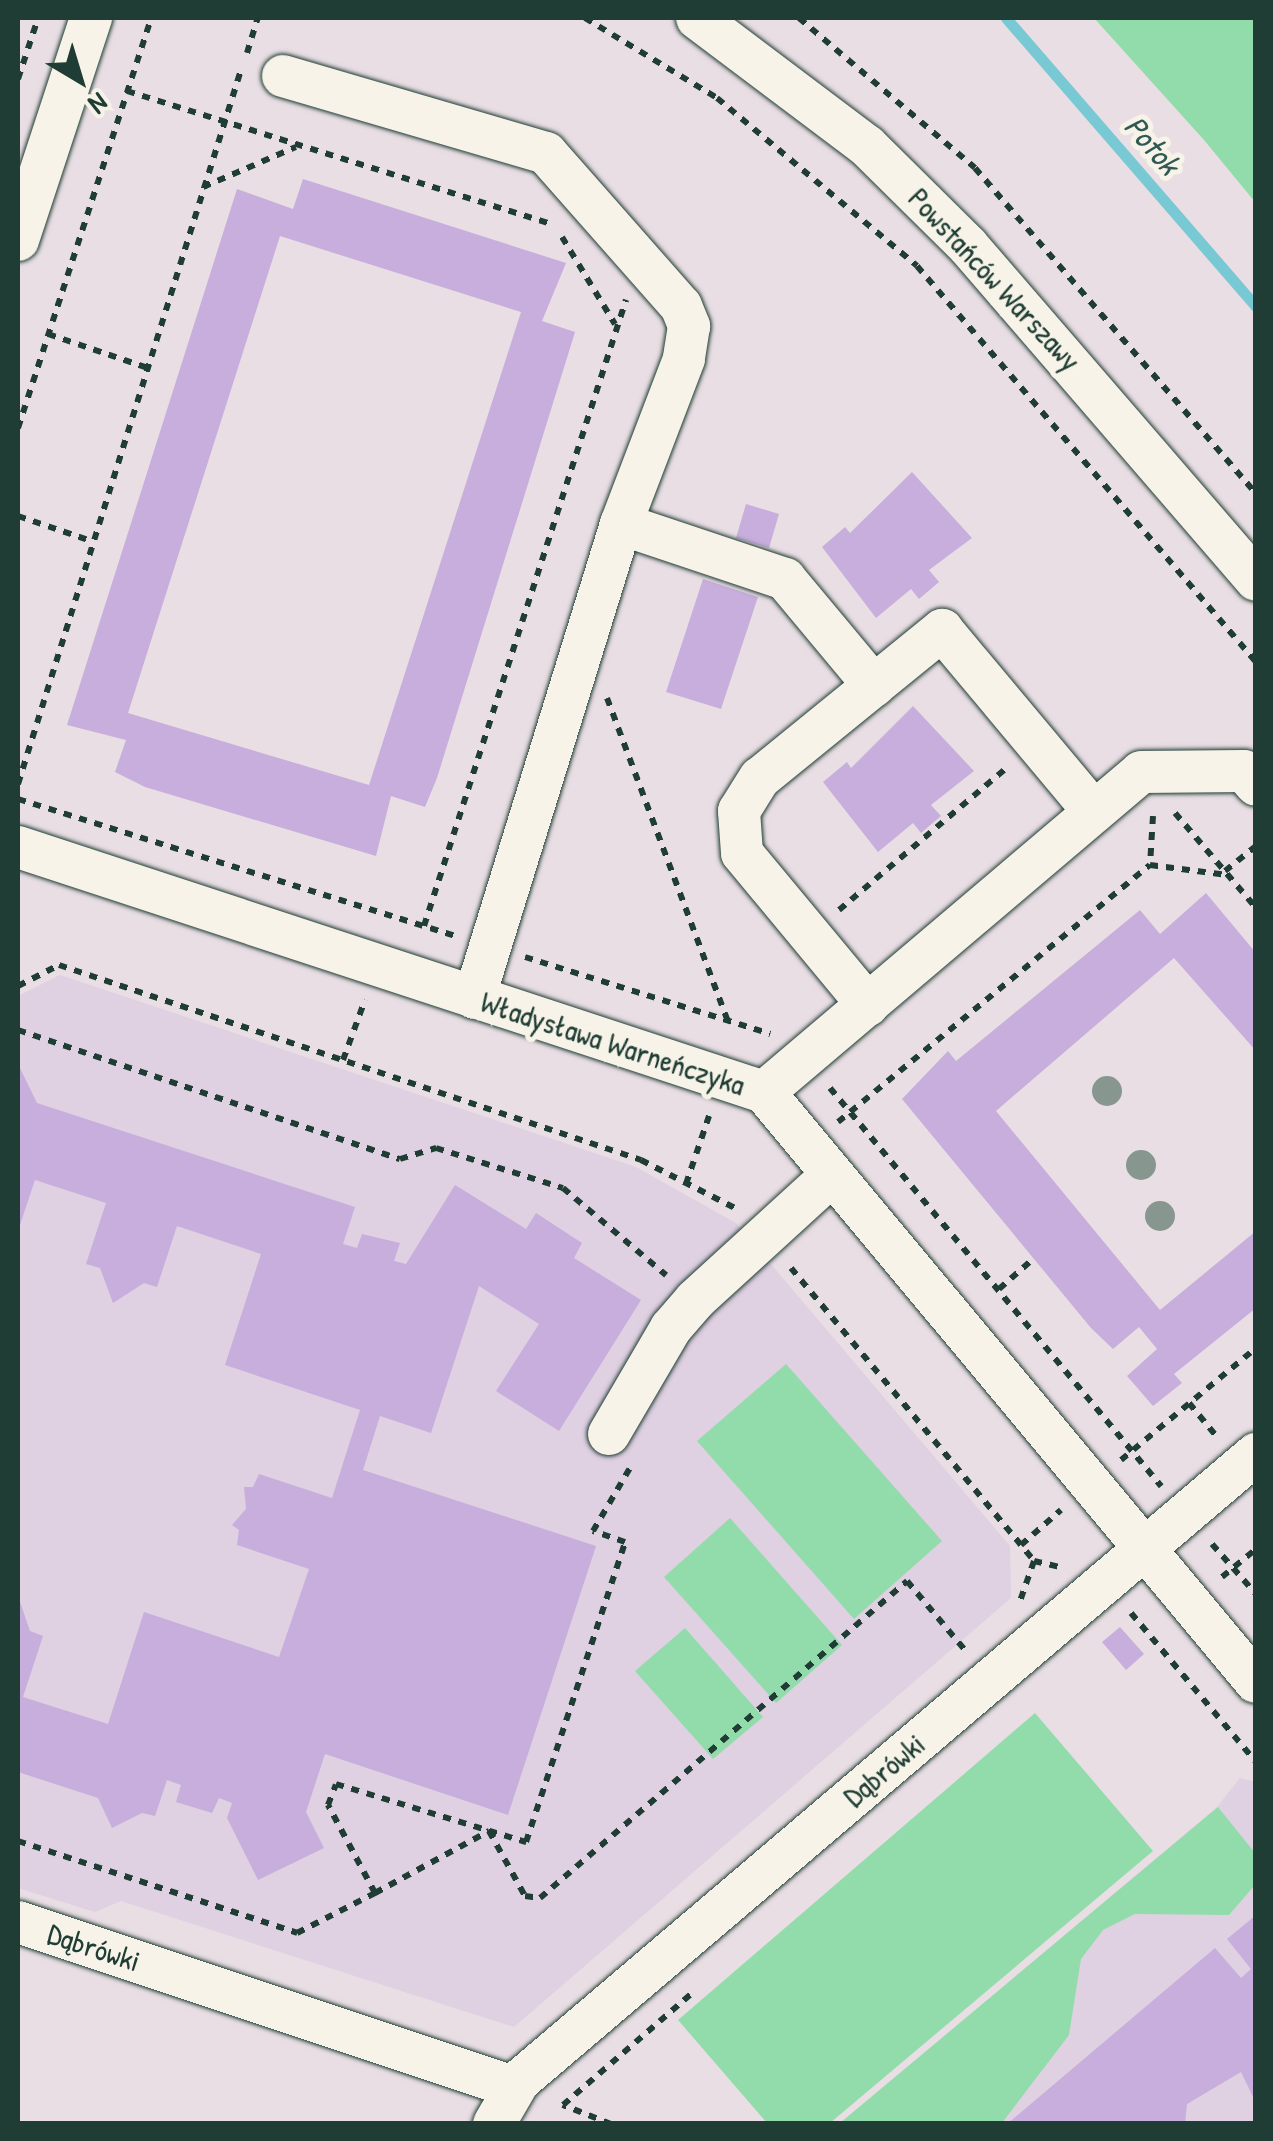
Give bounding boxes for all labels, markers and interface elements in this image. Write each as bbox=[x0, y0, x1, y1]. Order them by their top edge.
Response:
north arrow bbox=[30, 30, 130, 130]
text: N bbox=[81, 84, 116, 123]
water label: Potok bbox=[1116, 108, 1188, 182]
street label: Powstańców Warszawy bbox=[901, 180, 1089, 378]
street label: Władysława Warneńczyka bbox=[476, 983, 750, 1103]
street label: Dąbrówki bbox=[836, 1726, 932, 1814]
street label: Dąbrówki bbox=[43, 1915, 145, 1979]

